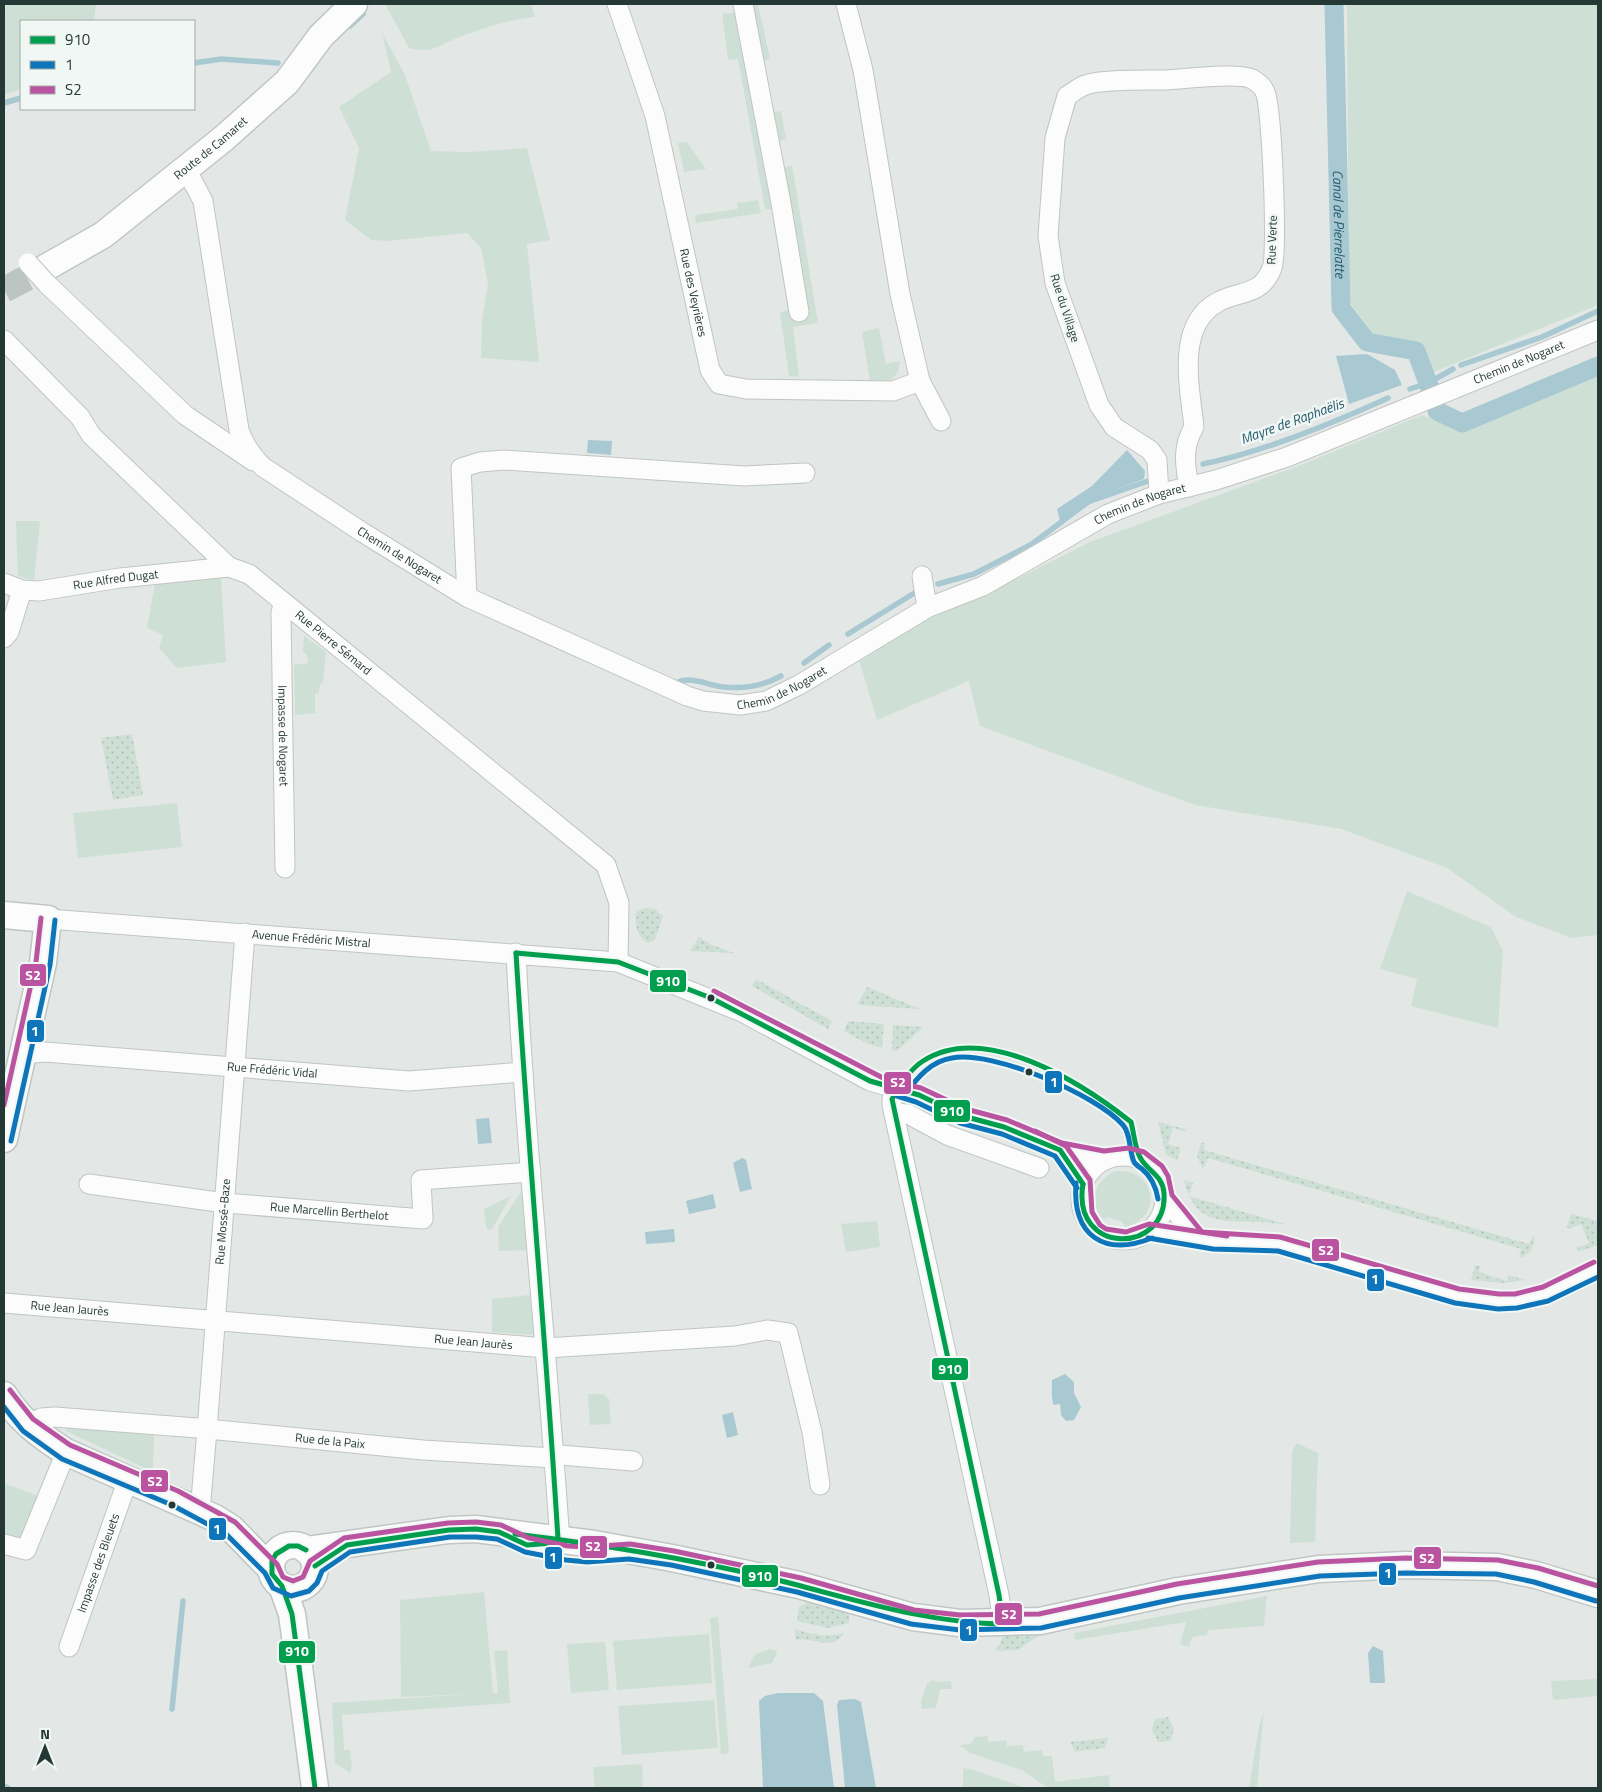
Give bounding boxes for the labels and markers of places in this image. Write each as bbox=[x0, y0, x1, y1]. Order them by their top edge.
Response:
unlabelled marker bbox=[706, 993, 716, 1003]
unlabelled marker bbox=[1024, 1067, 1034, 1077]
unlabelled marker bbox=[167, 1500, 177, 1510]
unlabelled marker bbox=[706, 1560, 716, 1570]

